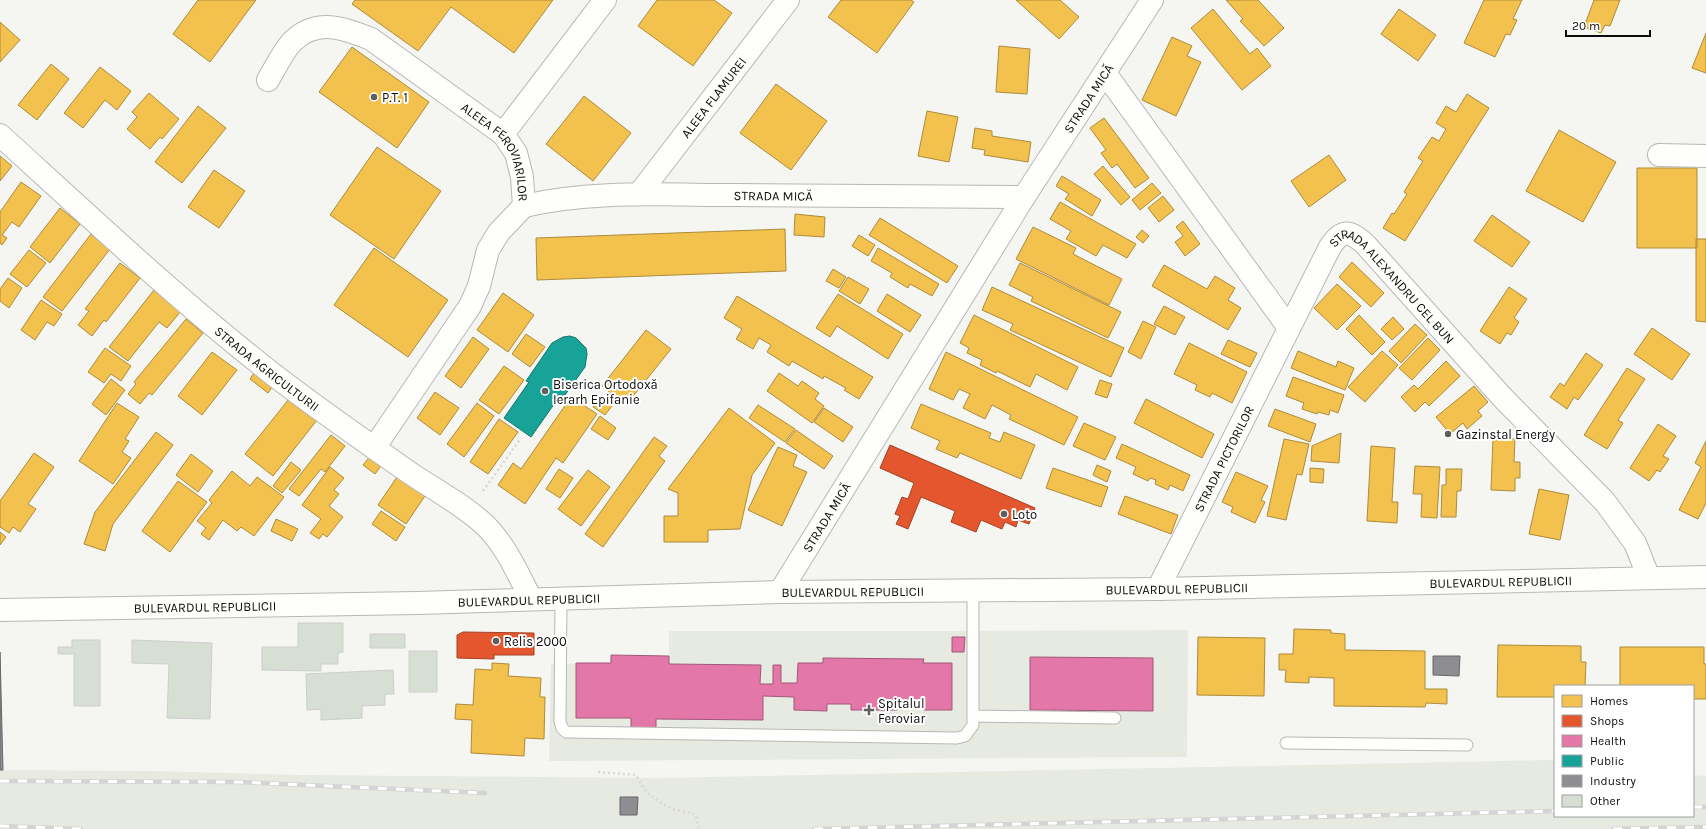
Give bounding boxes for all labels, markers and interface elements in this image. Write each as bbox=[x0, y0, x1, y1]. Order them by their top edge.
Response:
scale bar bbox=[1566, 12, 1650, 38]
text: 20 m bbox=[1572, 19, 1600, 33]
street label: ALEEA FLAMUREI bbox=[678, 54, 749, 140]
street label: STRADA MICĂ bbox=[1060, 61, 1116, 136]
place label: P.T. 1 bbox=[382, 90, 408, 105]
marker: P.T. 1 bbox=[369, 92, 379, 102]
street label: ALEEA FEROVIARILOR bbox=[459, 99, 531, 202]
street label: STRADA MICĂ bbox=[734, 187, 813, 203]
street label: STRADA ALEXANDRU CEL BUN bbox=[1325, 226, 1458, 346]
street label: STRADA AGRICULTURII bbox=[212, 323, 322, 414]
place label: Biserica Ortodoxă Ierarh Epifanie bbox=[553, 377, 658, 407]
marker: Biserica Ortodoxă Ierarh Epifanie bbox=[540, 386, 550, 396]
street label: STRADA PICTORILOR bbox=[1191, 403, 1257, 514]
place label: Gazinstal Energy bbox=[1456, 427, 1555, 442]
marker: Gazinstal Energy bbox=[1443, 429, 1453, 439]
street label: STRADA MICĂ bbox=[799, 479, 854, 555]
place label: Loto bbox=[1012, 507, 1037, 522]
marker: Loto bbox=[999, 509, 1009, 519]
street label: BULEVARDUL REPUBLICII bbox=[1429, 572, 1572, 591]
street label: BULEVARDUL REPUBLICII bbox=[1105, 580, 1248, 597]
street label: BULEVARDUL REPUBLICII bbox=[781, 583, 924, 599]
street label: BULEVARDUL REPUBLICII bbox=[457, 590, 600, 609]
street label: BULEVARDUL REPUBLICII bbox=[134, 598, 276, 615]
place label: Relis 2000 bbox=[504, 634, 567, 649]
marker: Relis 2000 bbox=[491, 636, 501, 646]
legend bbox=[1554, 685, 1694, 817]
text: Homes bbox=[1590, 694, 1628, 708]
place label: Spitalul Feroviar bbox=[878, 696, 925, 726]
marker: Spitalul Feroviar bbox=[863, 704, 875, 716]
text: Shops bbox=[1590, 714, 1624, 728]
text: Health bbox=[1590, 734, 1626, 748]
text: Public bbox=[1590, 754, 1624, 768]
text: Industry bbox=[1590, 774, 1636, 788]
text: Other bbox=[1590, 794, 1621, 808]

